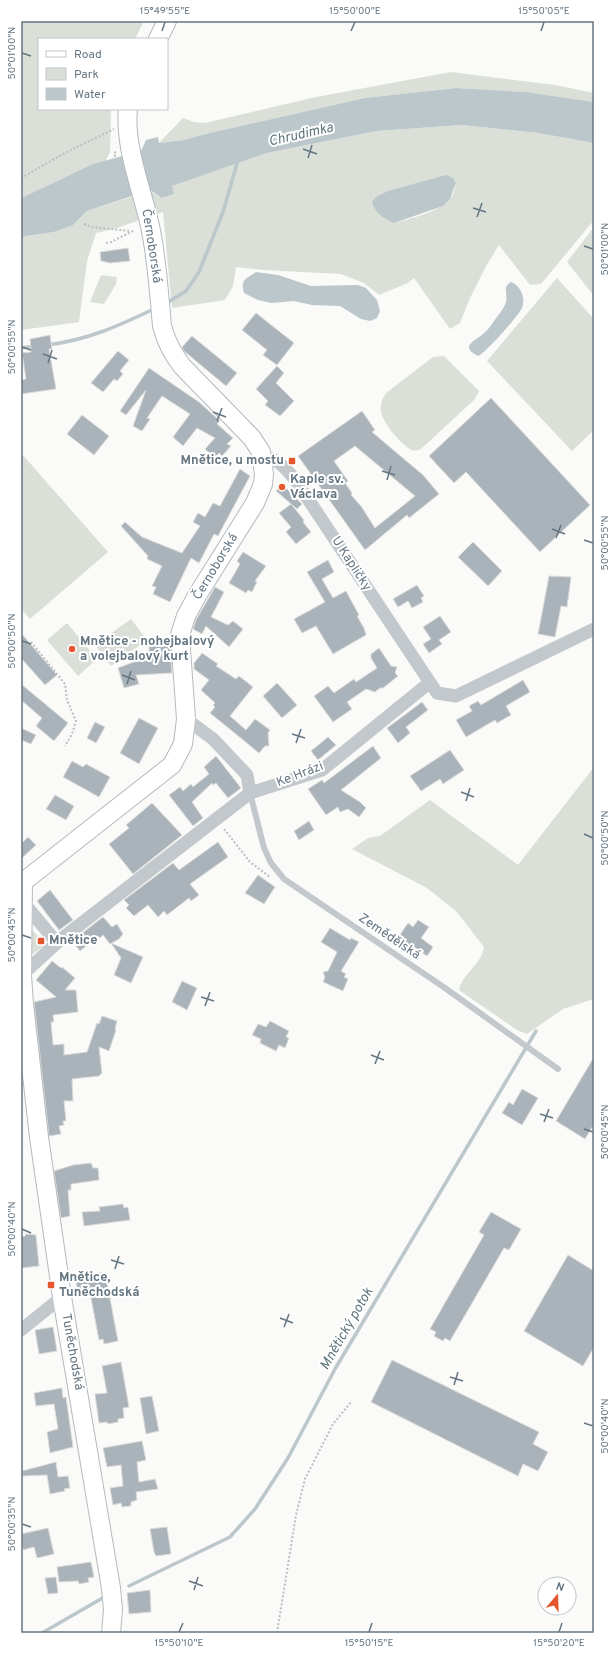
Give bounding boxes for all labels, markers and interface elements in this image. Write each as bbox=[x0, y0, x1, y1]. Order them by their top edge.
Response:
text: 15°49'55"E bbox=[140, 5, 190, 18]
text: 15°50'00"E bbox=[329, 5, 381, 18]
text: 15°50'05"E bbox=[518, 5, 570, 18]
text: 50°01'00"N bbox=[6, 27, 19, 79]
legend bbox=[38, 38, 168, 110]
text: Road bbox=[74, 47, 102, 63]
text: Park bbox=[74, 67, 99, 83]
text: Water bbox=[74, 87, 106, 103]
water label: Chrudimka bbox=[267, 119, 336, 151]
street label: Černoborská bbox=[137, 207, 167, 284]
text: 50°01'00"N bbox=[599, 223, 612, 275]
text: 50°00'55"N bbox=[6, 319, 19, 375]
place label: Mnětice, u mostu bbox=[180, 453, 284, 469]
marker: Mnětice, u mostu bbox=[287, 456, 297, 466]
place label: Kaple sv. Václava bbox=[290, 472, 344, 503]
marker: Kaple sv. Václava bbox=[277, 482, 287, 492]
text: 50°00'55"N bbox=[599, 515, 612, 571]
street label: Černoborská bbox=[188, 530, 242, 603]
street label: U Kapličky bbox=[328, 534, 375, 594]
text: 50°00'50"N bbox=[6, 613, 19, 669]
place label: Mnětice - nohejbalový a volejbalový kurt bbox=[80, 634, 215, 665]
marker: Mnětice - nohejbalový a volejbalový kurt bbox=[67, 644, 77, 654]
street label: Ke Hrázi bbox=[274, 759, 326, 791]
text: 50°00'50"N bbox=[599, 810, 612, 866]
text: 50°00'45"N bbox=[6, 907, 19, 963]
street label: Zemědělská bbox=[355, 910, 423, 964]
place label: Mnětice bbox=[49, 933, 97, 949]
marker: Mnětice bbox=[36, 936, 46, 946]
text: 50°00'45"N bbox=[599, 1104, 612, 1160]
text: 50°00'40"N bbox=[6, 1201, 19, 1257]
place label: Mnětice, Tuněchodská bbox=[59, 1270, 139, 1301]
marker: Mnětice, Tuněchodská bbox=[46, 1280, 56, 1290]
water label: Mnětický potok bbox=[317, 1284, 378, 1373]
street label: Tuněchodská bbox=[57, 1312, 87, 1392]
text: 50°00'40"N bbox=[599, 1398, 612, 1454]
text: 50°00'35"N bbox=[6, 1497, 19, 1551]
north arrow bbox=[537, 1576, 577, 1616]
text: N bbox=[554, 1580, 566, 1595]
text: 15°50'10"E bbox=[155, 1637, 203, 1650]
text: 15°50'15"E bbox=[345, 1637, 393, 1650]
text: 15°50'20"E bbox=[533, 1637, 585, 1650]

